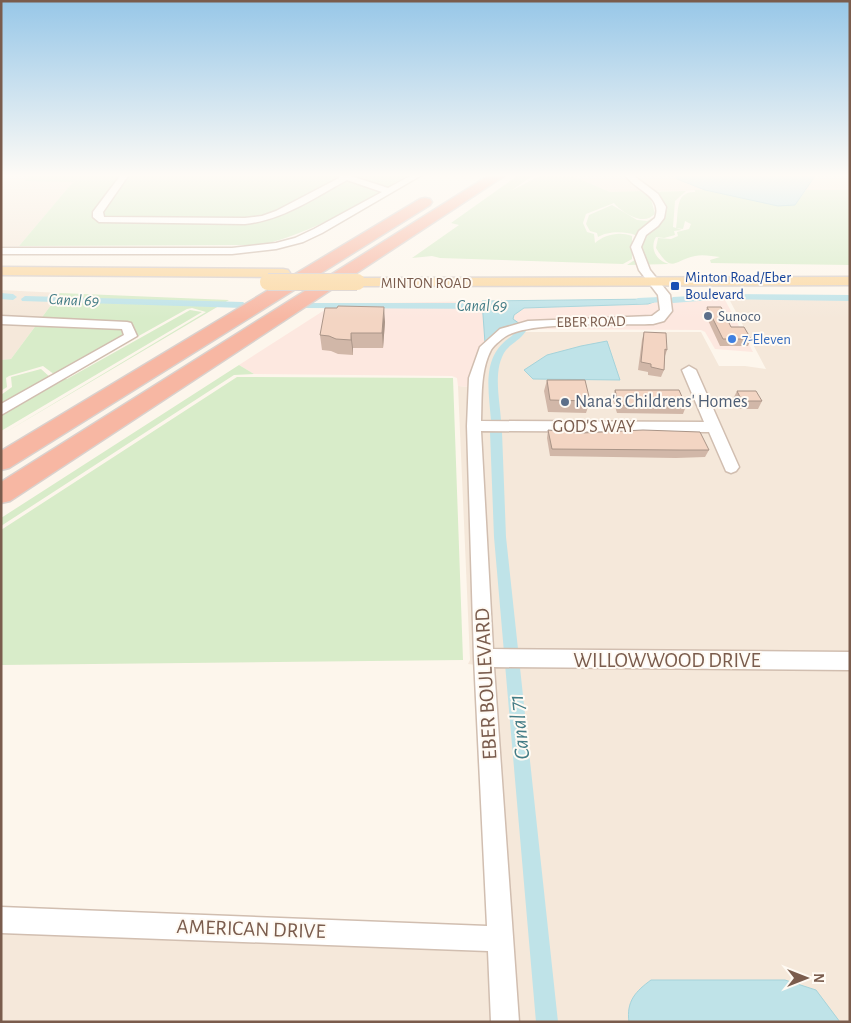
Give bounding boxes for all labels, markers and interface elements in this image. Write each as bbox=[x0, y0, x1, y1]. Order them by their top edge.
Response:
place label: Minton Road/Eber Boulevard bbox=[685, 270, 791, 302]
street label: MINTON ROAD bbox=[381, 276, 472, 291]
marker: Minton Road/Eber Boulevard bbox=[669, 280, 681, 292]
water label: Canal 69 bbox=[48, 291, 100, 309]
water label: Canal 69 bbox=[457, 298, 507, 314]
place label: Sunoco bbox=[718, 309, 761, 324]
marker: Sunoco bbox=[702, 310, 714, 322]
street label: EBER ROAD bbox=[556, 314, 626, 330]
place label: 7-Eleven bbox=[742, 332, 791, 347]
marker: 7-Eleven bbox=[726, 333, 738, 345]
place label: Nana's Childrens' Homes bbox=[575, 393, 748, 411]
marker: Nana's Childrens' Homes bbox=[559, 396, 571, 408]
street label: GOD'S WAY bbox=[553, 418, 636, 436]
street label: EBER BOULEVARD bbox=[472, 608, 500, 760]
street label: WILLOWWOOD DRIVE bbox=[573, 650, 761, 671]
water label: Canal 71 bbox=[505, 693, 533, 761]
street label: AMERICAN DRIVE bbox=[176, 916, 326, 942]
north arrow bbox=[781, 953, 831, 1003]
text: N bbox=[811, 973, 825, 983]

